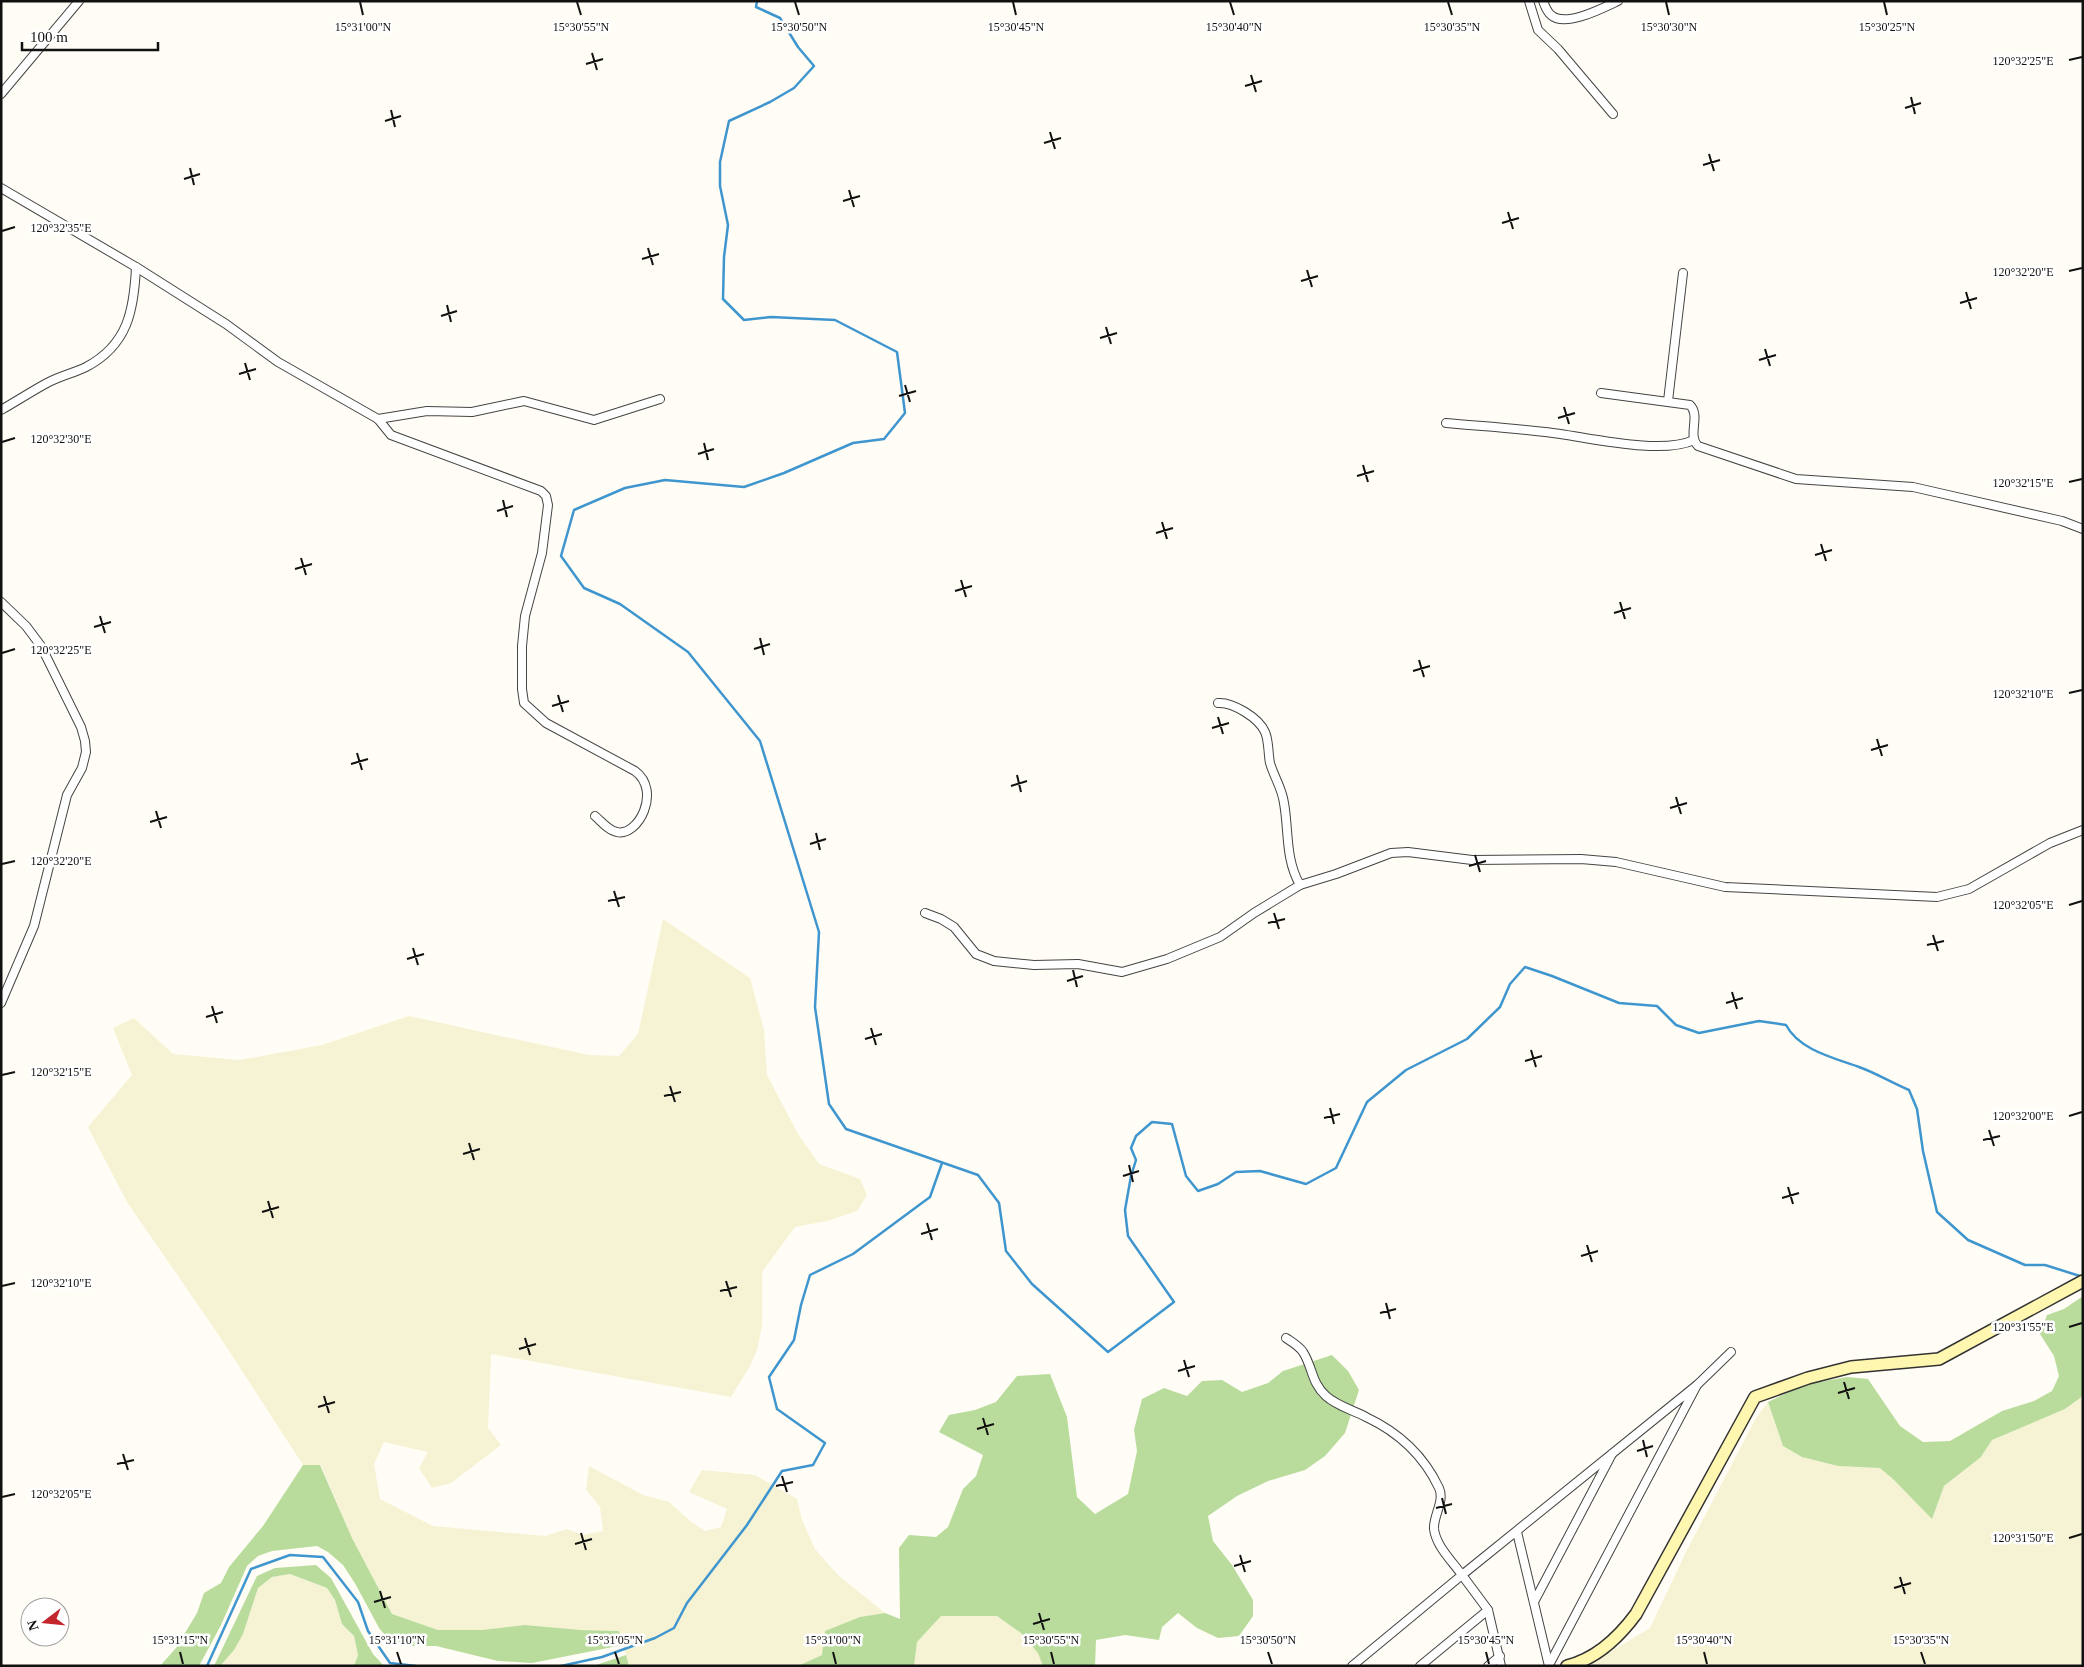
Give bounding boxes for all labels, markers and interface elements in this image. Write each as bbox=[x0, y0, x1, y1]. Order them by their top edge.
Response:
scale bar bbox=[22, 20, 159, 52]
text: 15°31'00"N bbox=[335, 20, 392, 34]
text: 15°30'55"N bbox=[553, 20, 610, 34]
text: 15°30'50"N bbox=[771, 20, 828, 34]
text: 15°30'45"N bbox=[988, 20, 1045, 34]
text: 15°30'40"N bbox=[1206, 20, 1263, 34]
text: 15°30'35"N bbox=[1424, 20, 1481, 34]
text: 15°30'30"N bbox=[1641, 20, 1698, 34]
text: 15°30'25"N bbox=[1859, 20, 1916, 34]
text: 100 m bbox=[30, 29, 68, 45]
text: 120°32'25"E bbox=[1992, 54, 2054, 68]
text: 120°32'35"E bbox=[30, 221, 92, 235]
text: 120°32'20"E bbox=[1992, 265, 2054, 279]
text: 120°32'30"E bbox=[30, 432, 92, 446]
text: 120°32'15"E bbox=[1992, 476, 2054, 490]
text: 120°32'25"E bbox=[30, 643, 92, 657]
text: 120°32'10"E bbox=[1992, 687, 2054, 701]
text: 120°32'20"E bbox=[30, 854, 92, 868]
text: 120°32'05"E bbox=[1992, 898, 2054, 912]
text: 120°32'15"E bbox=[30, 1065, 92, 1079]
text: 120°32'00"E bbox=[1992, 1109, 2054, 1123]
text: 120°32'10"E bbox=[30, 1276, 92, 1290]
text: 120°31'55"E bbox=[1992, 1320, 2054, 1334]
text: 120°32'05"E bbox=[30, 1487, 92, 1501]
text: 120°31'50"E bbox=[1992, 1531, 2054, 1545]
north arrow bbox=[20, 1597, 70, 1647]
text: N bbox=[24, 1619, 42, 1632]
text: 15°31'15"N bbox=[152, 1633, 209, 1647]
text: 15°31'10"N bbox=[369, 1633, 426, 1647]
text: 15°31'05"N bbox=[587, 1633, 644, 1647]
text: 15°31'00"N bbox=[805, 1633, 862, 1647]
text: 15°30'55"N bbox=[1023, 1633, 1080, 1647]
text: 15°30'50"N bbox=[1240, 1633, 1297, 1647]
text: 15°30'45"N bbox=[1458, 1633, 1515, 1647]
text: 15°30'40"N bbox=[1676, 1633, 1733, 1647]
text: 15°30'35"N bbox=[1893, 1633, 1950, 1647]

